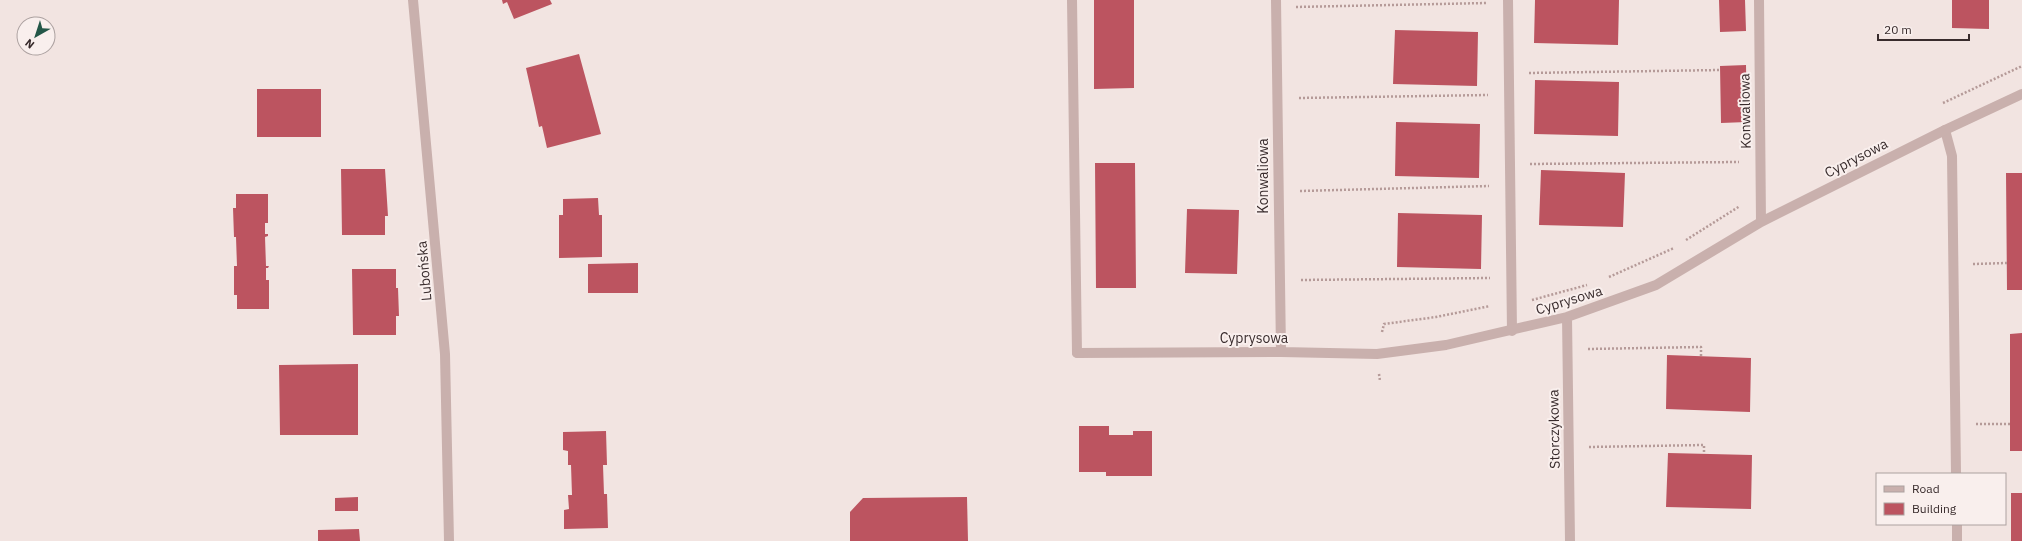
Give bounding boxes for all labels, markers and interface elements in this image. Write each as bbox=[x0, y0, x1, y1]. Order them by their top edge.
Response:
north arrow bbox=[16, 16, 56, 56]
scale bar bbox=[1878, 16, 1969, 42]
text: 20 m bbox=[1884, 22, 1912, 37]
text: N bbox=[22, 36, 37, 52]
street label: Konwaliowa bbox=[1735, 73, 1755, 149]
street label: Cyprysowa bbox=[1821, 134, 1891, 182]
street label: Konwaliowa bbox=[1254, 138, 1272, 214]
street label: Lubońska bbox=[412, 240, 436, 302]
street label: Cyprysowa bbox=[1534, 281, 1605, 319]
street label: Cyprysowa bbox=[1220, 329, 1289, 347]
street label: Storczykowa bbox=[1544, 389, 1564, 469]
legend bbox=[1876, 473, 2006, 525]
text: Road bbox=[1912, 481, 1940, 496]
text: Building bbox=[1912, 501, 1957, 516]

